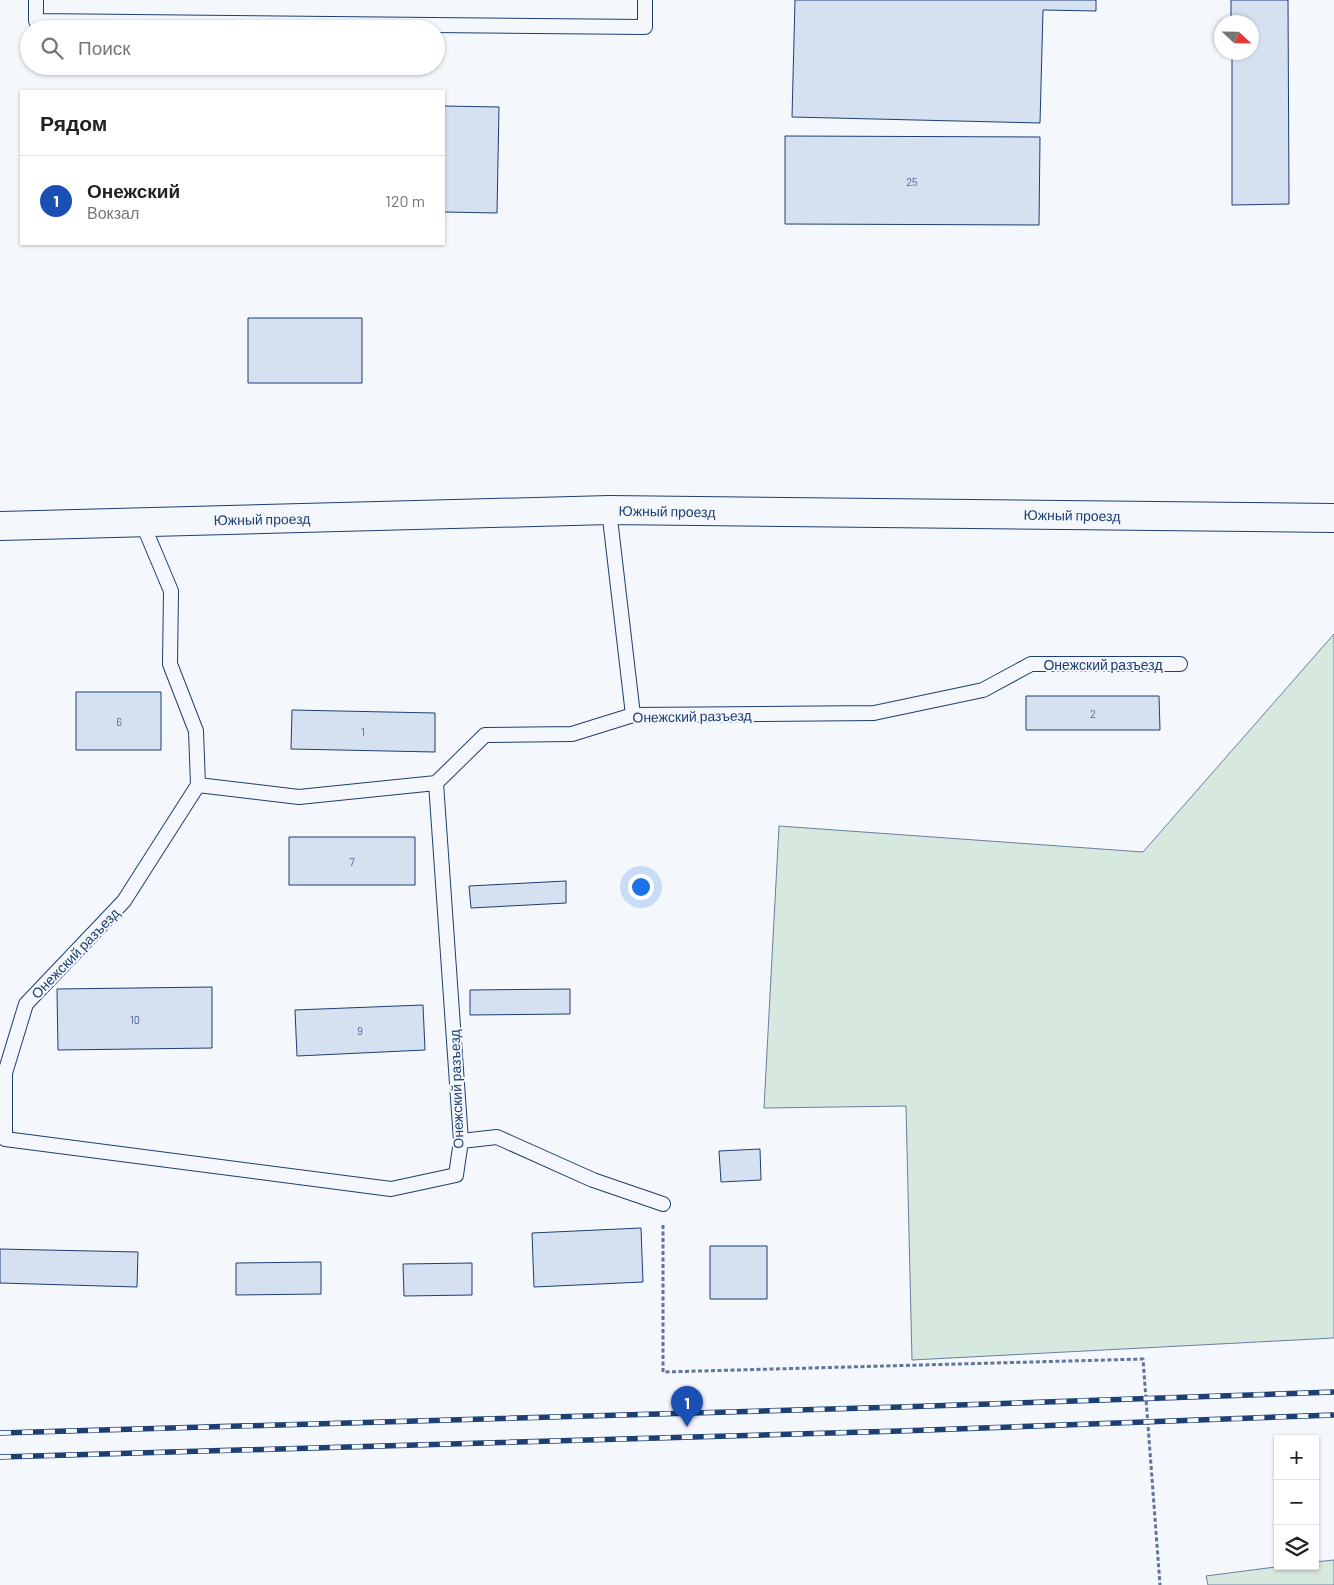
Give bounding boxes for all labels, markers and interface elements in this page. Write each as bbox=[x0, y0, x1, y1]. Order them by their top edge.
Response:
north arrow bbox=[1214, 15, 1259, 60]
search box bbox=[20, 20, 445, 75]
icon: search bbox=[38, 34, 66, 62]
text: Поиск bbox=[78, 36, 131, 59]
text: Рядом bbox=[40, 110, 107, 135]
house number: 25 bbox=[906, 175, 918, 188]
text: Онежский bbox=[87, 179, 180, 202]
text: 1 bbox=[53, 191, 59, 210]
text: 120 m bbox=[385, 191, 425, 210]
text: Вокзал bbox=[87, 203, 139, 222]
street label: Южный проезд bbox=[618, 502, 716, 520]
street label: Южный проезд bbox=[1023, 506, 1121, 524]
street label: Южный проезд bbox=[213, 510, 311, 528]
street label: Онежский разъезд bbox=[1043, 656, 1163, 673]
street label: Онежский разъезд bbox=[632, 706, 752, 726]
house number: 2 bbox=[1090, 707, 1096, 720]
house number: 6 bbox=[116, 715, 122, 728]
house number: 1 bbox=[361, 725, 365, 738]
house number: 7 bbox=[349, 855, 355, 868]
your location bbox=[628, 874, 654, 900]
street label: Онежский разъезд bbox=[27, 904, 123, 1002]
house number: 10 bbox=[130, 1013, 140, 1026]
house number: 9 bbox=[357, 1024, 363, 1037]
street label: Онежский разъезд bbox=[445, 1029, 467, 1149]
pin: 1 bbox=[671, 1386, 703, 1427]
map controls bbox=[1274, 1435, 1319, 1570]
button: + bbox=[1274, 1435, 1319, 1480]
button: − bbox=[1274, 1480, 1319, 1525]
button: layers bbox=[1274, 1525, 1319, 1570]

